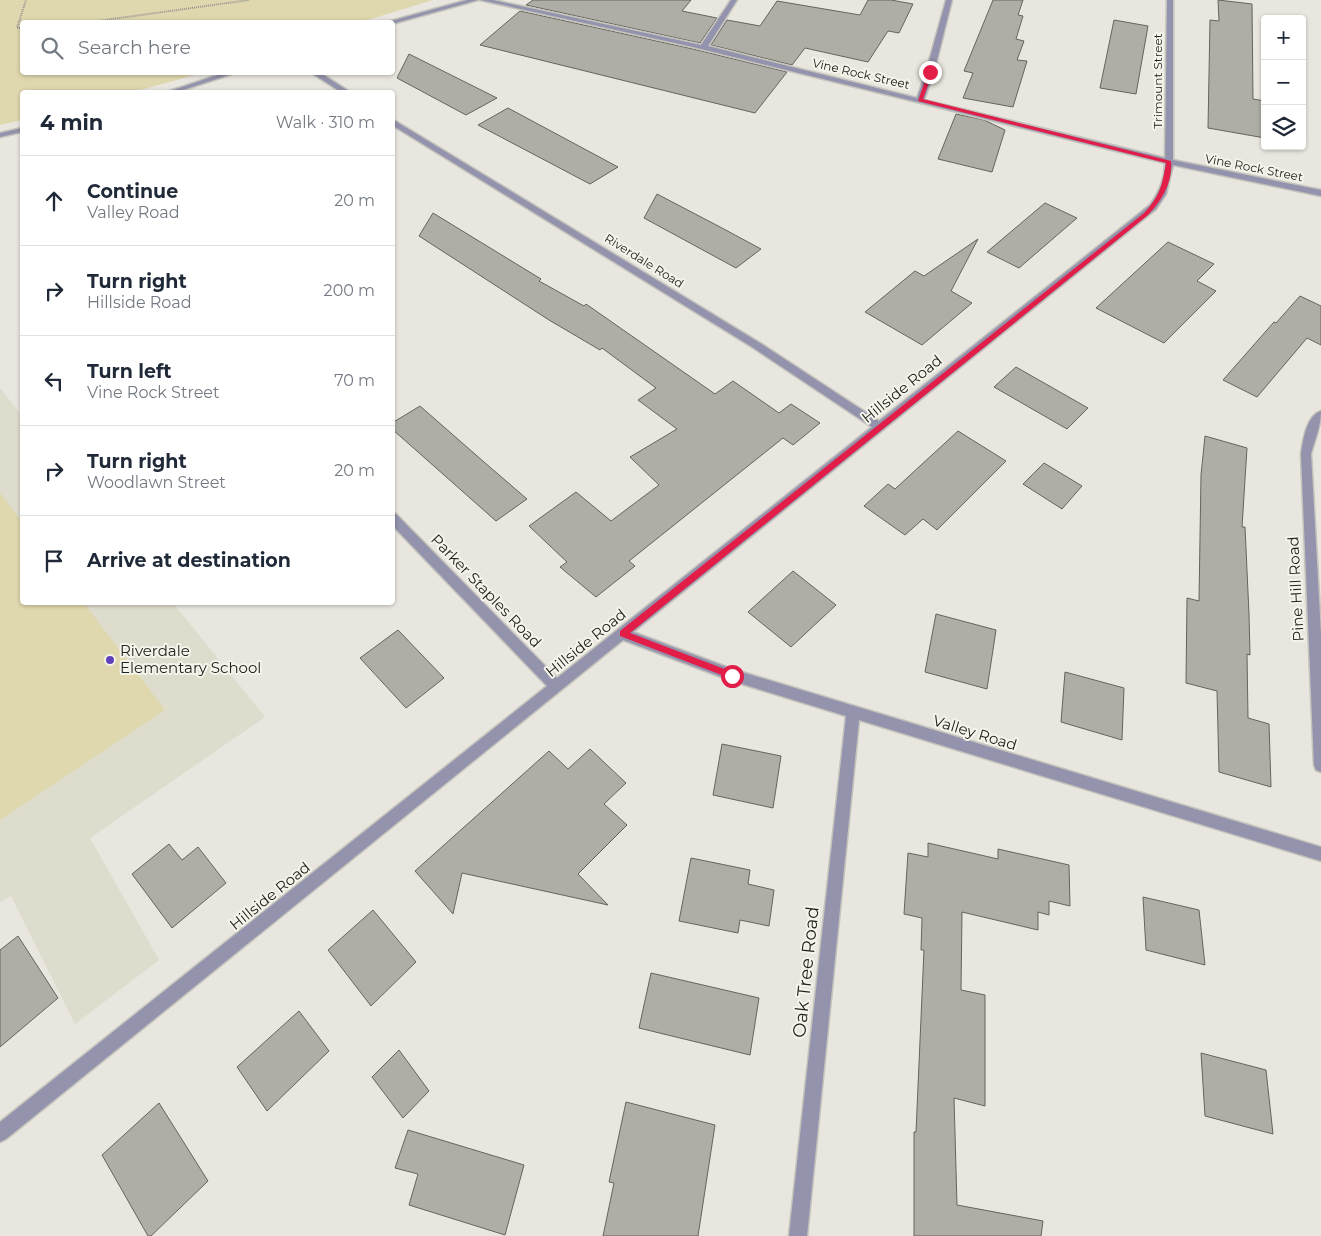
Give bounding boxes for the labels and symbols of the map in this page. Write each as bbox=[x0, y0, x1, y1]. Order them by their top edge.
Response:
street label: Trimount Street bbox=[1150, 33, 1165, 129]
street label: Vine Rock Street bbox=[811, 55, 911, 92]
route end bbox=[919, 61, 942, 84]
street label: Vine Rock Street bbox=[1204, 151, 1304, 184]
street label: Riverdale Road bbox=[602, 230, 687, 291]
street label: Hillside Road bbox=[858, 350, 946, 427]
street label: Parker Staples Road bbox=[427, 530, 545, 651]
street label: Pine Hill Road bbox=[1283, 536, 1308, 642]
street label: Hillside Road bbox=[542, 604, 630, 681]
place label: Riverdale Elementary School bbox=[120, 641, 261, 677]
marker: Riverdale Elementary School bbox=[104, 654, 116, 666]
route start bbox=[721, 665, 744, 688]
street label: Valley Road bbox=[931, 711, 1019, 754]
street label: Hillside Road bbox=[226, 857, 314, 934]
street label: Oak Tree Road bbox=[788, 905, 824, 1039]

